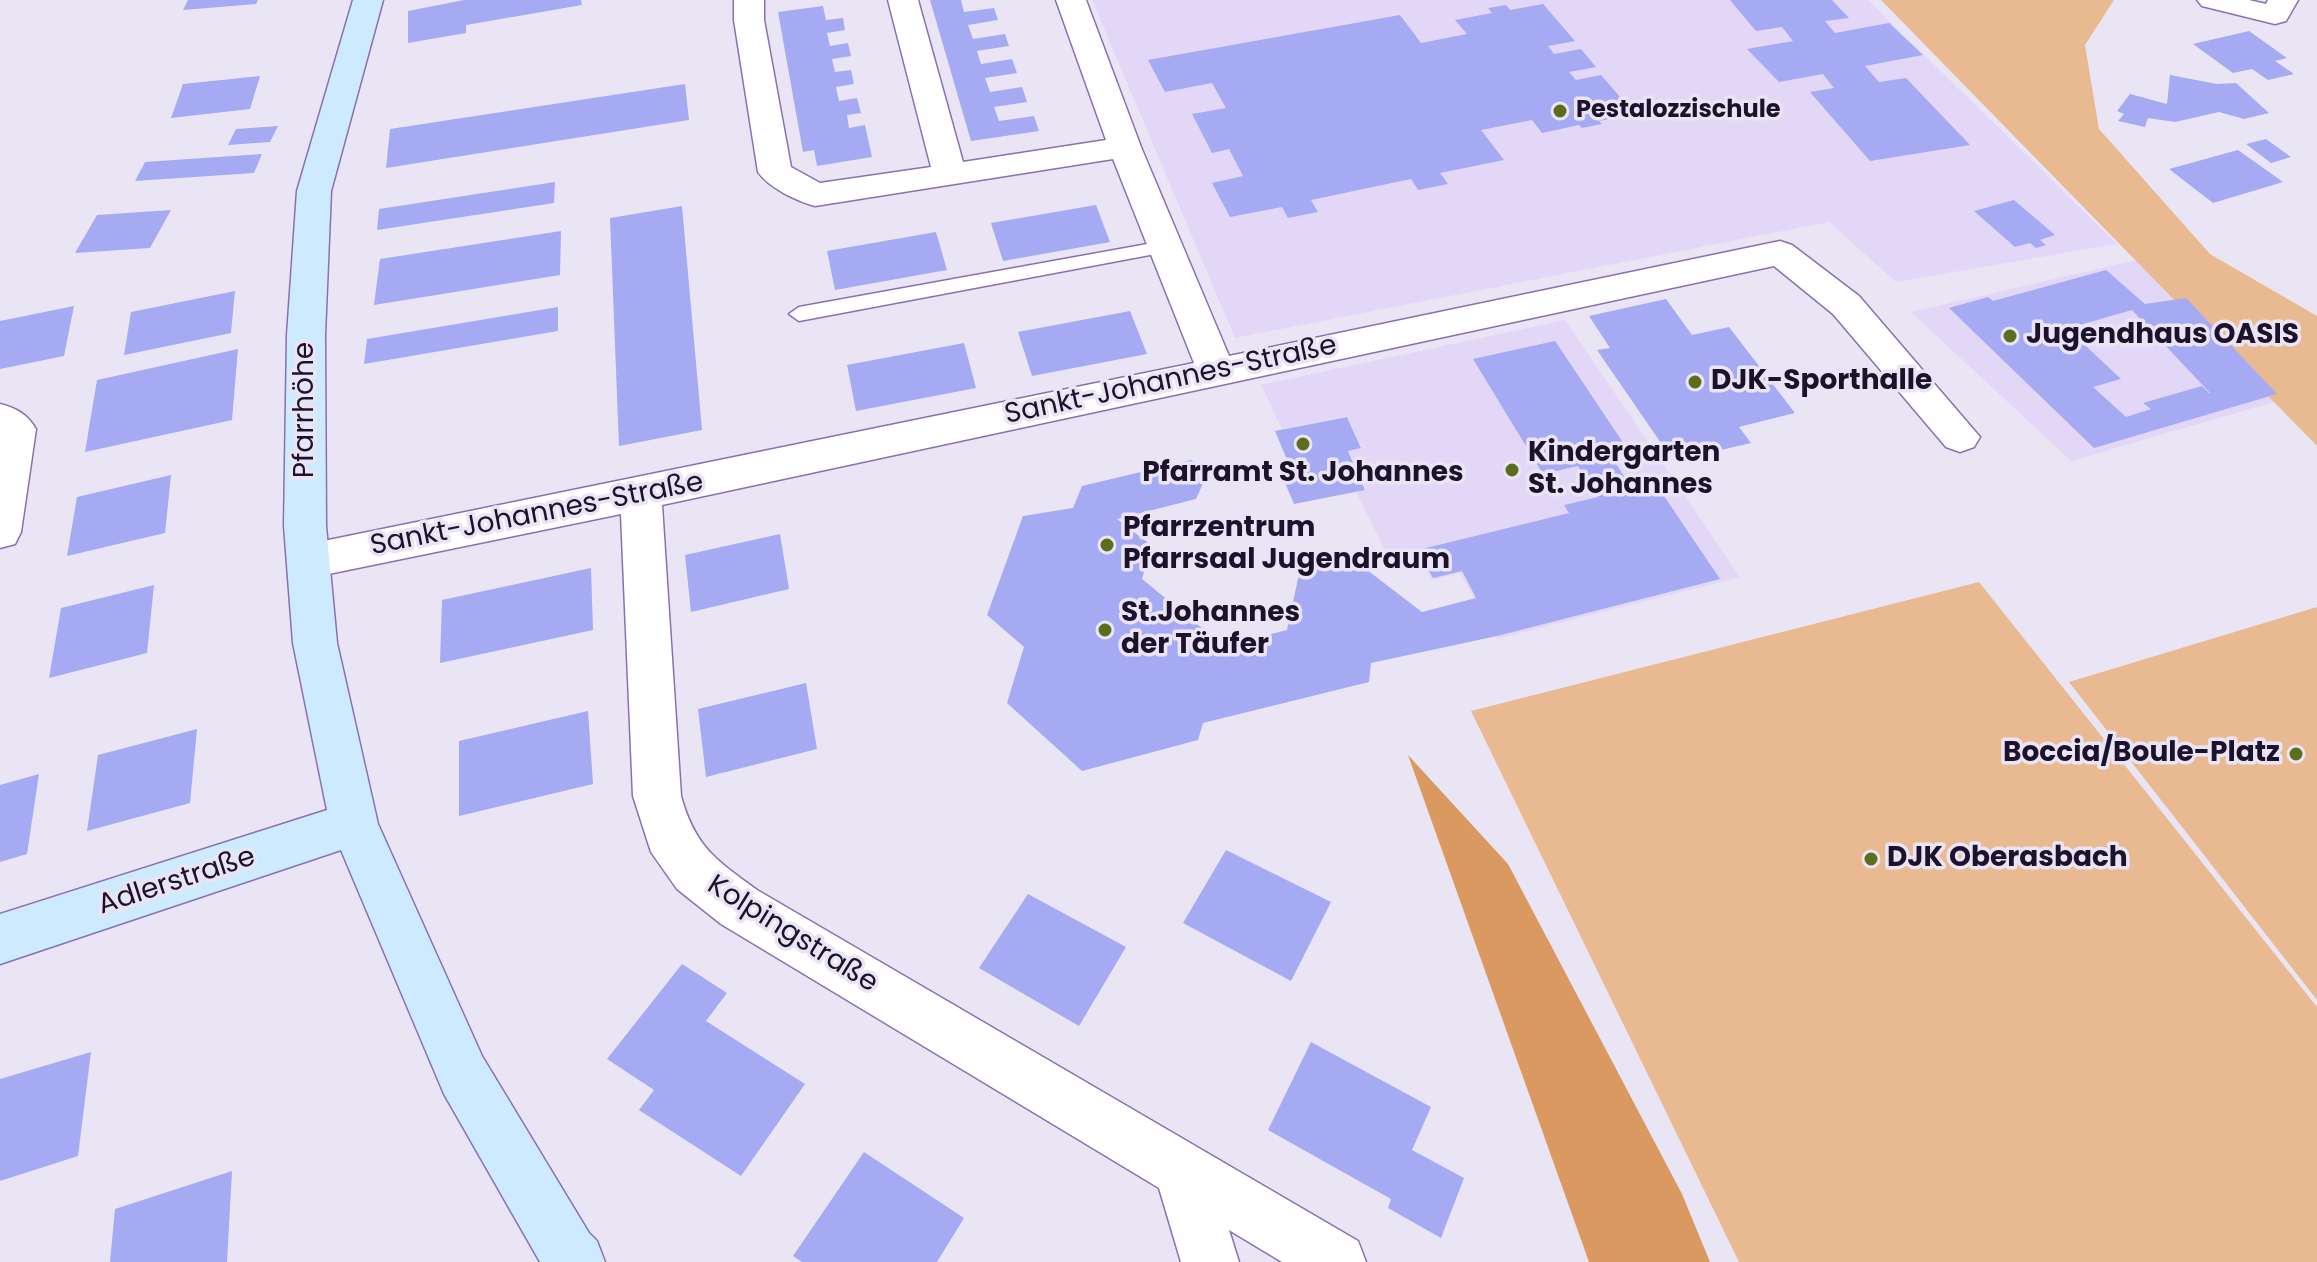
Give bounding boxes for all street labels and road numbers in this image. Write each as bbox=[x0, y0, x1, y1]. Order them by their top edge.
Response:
street label: Sankt-Johannes-Straße bbox=[1002, 329, 1340, 433]
street label: Pfarrhöhe bbox=[289, 342, 323, 478]
street label: Sankt-Johannes-Straße bbox=[368, 466, 706, 564]
street label: Adlerstraße bbox=[94, 841, 260, 923]
street label: Kolpingstraße bbox=[700, 869, 884, 1001]

